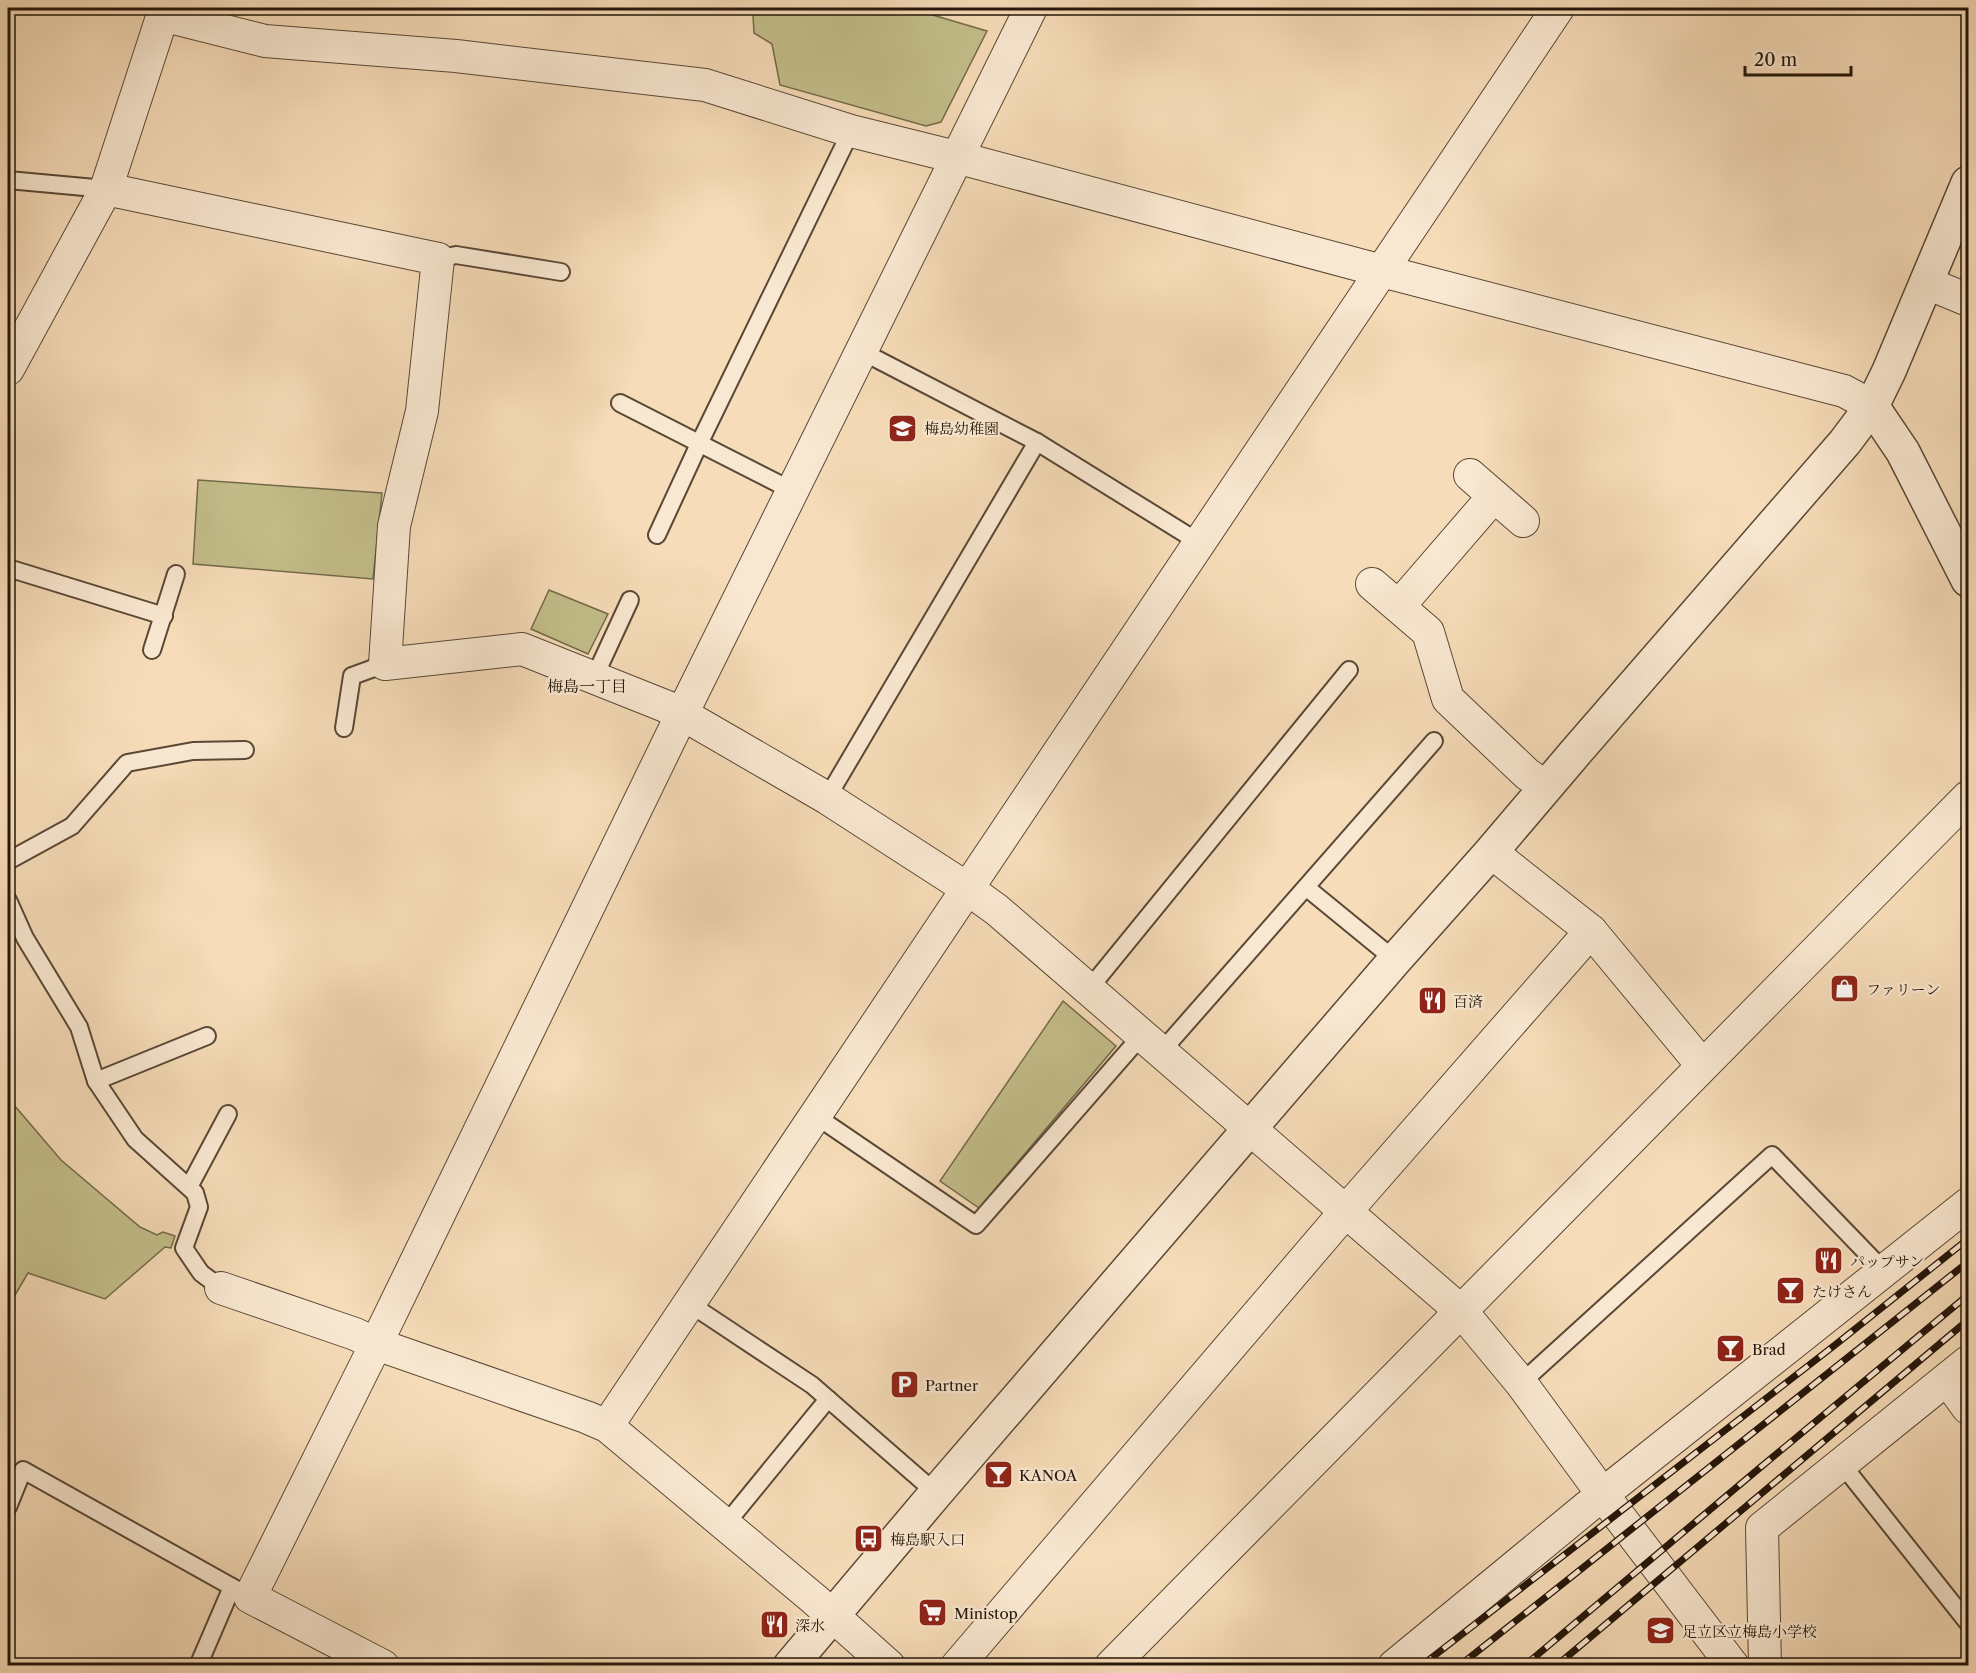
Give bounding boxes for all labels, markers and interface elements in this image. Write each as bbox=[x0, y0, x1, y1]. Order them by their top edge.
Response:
scale bar bbox=[1745, 39, 1852, 77]
text: 20 m bbox=[1754, 49, 1798, 71]
school or university icon: 梅島幼稚園 bbox=[887, 412, 919, 444]
place label: 梅島幼稚園 bbox=[924, 419, 999, 438]
district label: 梅島一丁目 bbox=[547, 676, 627, 696]
shop icon: ファリーン bbox=[1829, 973, 1861, 1005]
place label: ファリーン bbox=[1866, 980, 1940, 999]
restaurant icon: 百済 bbox=[1416, 985, 1448, 1017]
place label: 百済 bbox=[1453, 992, 1483, 1011]
restaurant icon: パップサン bbox=[1813, 1245, 1845, 1277]
place label: パップサン bbox=[1850, 1252, 1924, 1271]
bar icon: たけさん bbox=[1775, 1275, 1807, 1307]
place label: たけさん bbox=[1812, 1282, 1872, 1301]
bar icon: Brad bbox=[1715, 1333, 1747, 1365]
place label: Brad bbox=[1752, 1340, 1786, 1359]
parking icon: Partner bbox=[888, 1369, 920, 1401]
place label: Partner bbox=[925, 1376, 979, 1395]
bar icon: KANOA bbox=[982, 1459, 1014, 1491]
place label: KANOA bbox=[1019, 1466, 1078, 1485]
bus stop icon: 梅島駅入口 bbox=[853, 1523, 885, 1555]
place label: 梅島駅入口 bbox=[890, 1530, 965, 1549]
supermarket icon: Ministop bbox=[917, 1597, 949, 1629]
place label: Ministop bbox=[954, 1604, 1018, 1623]
restaurant icon: 深水 bbox=[758, 1609, 790, 1641]
school or university icon: 足立区立梅島小学校 bbox=[1645, 1615, 1677, 1647]
place label: 深水 bbox=[795, 1616, 825, 1635]
place label: 足立区立梅島小学校 bbox=[1682, 1622, 1817, 1641]

